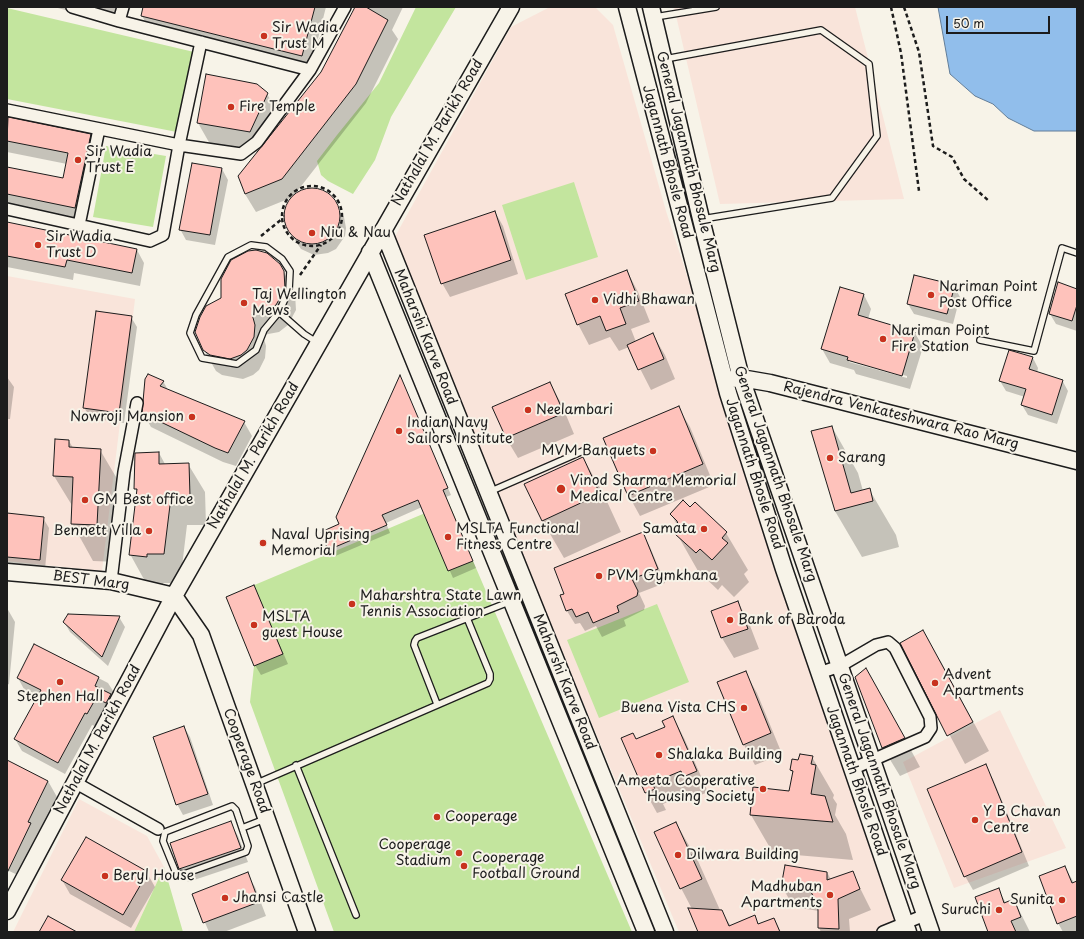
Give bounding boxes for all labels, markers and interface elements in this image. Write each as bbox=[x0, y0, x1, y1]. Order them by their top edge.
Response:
scale bar bbox=[948, 8, 1052, 34]
text: 50 m bbox=[953, 14, 984, 32]
place label: Sir Wadia Trust M bbox=[272, 20, 338, 52]
marker: Sir Wadia Trust M bbox=[259, 31, 269, 41]
street label: General Jagannath Bhosale Marg bbox=[652, 50, 724, 274]
street label: Nathalal M. Parikh Road bbox=[389, 57, 487, 209]
street label: Jagannath Bhosle Road bbox=[638, 83, 696, 241]
place label: Fire Temple bbox=[239, 99, 316, 115]
marker: Fire Temple bbox=[226, 102, 236, 112]
place label: Sir Wadia Trust E bbox=[86, 144, 152, 176]
marker: Sir Wadia Trust E bbox=[73, 155, 83, 165]
place label: Niu & Nau bbox=[320, 225, 391, 241]
marker: Niu & Nau bbox=[307, 228, 317, 238]
place label: Sir Wadia Trust D bbox=[46, 229, 112, 262]
marker: Sir Wadia Trust D bbox=[33, 240, 43, 250]
street label: Maharshi Karve Road bbox=[390, 267, 460, 407]
place label: Nariman Point Post Office bbox=[939, 279, 1038, 312]
place label: Taj Wellington Mews bbox=[252, 287, 347, 320]
marker: Nariman Point Post Office bbox=[926, 290, 936, 300]
place label: Vidhi Bhawan bbox=[603, 292, 695, 308]
marker: Vidhi Bhawan bbox=[590, 295, 600, 305]
marker: Taj Wellington Mews bbox=[239, 298, 249, 308]
place label: Nariman Point Fire Station bbox=[891, 323, 990, 356]
marker: Nariman Point Fire Station bbox=[878, 334, 888, 344]
street label: General Jagannath Bhosale Marg bbox=[730, 364, 820, 584]
street label: Rajendra Venkateshwara Rao Marg bbox=[782, 379, 1020, 453]
street label: Nathalal M. Parikh Road bbox=[205, 380, 303, 532]
street label: Jagannath Bhosle Road bbox=[722, 396, 786, 552]
place label: Neelambari bbox=[536, 402, 613, 418]
marker: Neelambari bbox=[523, 405, 533, 415]
place label: Nowroji Mansion bbox=[70, 409, 184, 425]
marker: Nowroji Mansion bbox=[187, 412, 197, 422]
place label: Indian Navy Sailors Institute bbox=[407, 415, 513, 448]
marker: Indian Navy Sailors Institute bbox=[394, 426, 404, 436]
place label: MVM Banquets bbox=[541, 443, 645, 459]
marker: MVM Banquets bbox=[648, 446, 658, 456]
place label: Sarang bbox=[838, 450, 886, 466]
marker: Sarang bbox=[825, 453, 835, 463]
place label: Vinod Sharma Memorial Medical Centre bbox=[570, 473, 736, 506]
marker: Vinod Sharma Memorial Medical Centre bbox=[555, 483, 567, 495]
place label: GM Best office bbox=[93, 492, 193, 508]
marker: GM Best office bbox=[80, 495, 90, 505]
place label: MSLTA Functional Fitness Centre bbox=[456, 521, 579, 554]
place label: Samata bbox=[642, 521, 696, 537]
place label: Bennett Villa bbox=[53, 523, 141, 539]
marker: Samata bbox=[699, 524, 709, 534]
marker: Bennett Villa bbox=[144, 526, 154, 536]
place label: Naval Uprising Memorial bbox=[271, 527, 370, 560]
marker: MSLTA Functional Fitness Centre bbox=[443, 532, 453, 542]
marker: Naval Uprising Memorial bbox=[258, 538, 268, 548]
street label: BEST Marg bbox=[52, 568, 130, 594]
place label: PVM Gymkhana bbox=[607, 568, 718, 584]
marker: PVM Gymkhana bbox=[594, 571, 604, 581]
place label: Maharshtra State Lawn Tennis Association bbox=[360, 588, 522, 620]
marker: Maharshtra State Lawn Tennis Association bbox=[347, 599, 357, 609]
place label: MSLTA guest House bbox=[262, 609, 343, 642]
street label: Maharshi Karve Road bbox=[529, 612, 599, 752]
place label: Bank of Baroda bbox=[738, 612, 845, 628]
marker: Bank of Baroda bbox=[725, 615, 735, 625]
marker: MSLTA guest House bbox=[249, 620, 259, 630]
street label: Nathalal M. Parikh Road bbox=[51, 662, 145, 818]
place label: Advent Apartments bbox=[943, 667, 1024, 700]
street label: General Jagannath Bhosale Marg bbox=[834, 671, 924, 891]
marker: Stephen Hall bbox=[55, 677, 65, 687]
marker: Advent Apartments bbox=[930, 678, 940, 688]
place label: Stephen Hall bbox=[17, 689, 103, 705]
place label: Buena Vista CHS bbox=[620, 700, 736, 716]
marker: Buena Vista CHS bbox=[739, 703, 749, 713]
street label: Jagannath Bhosle Road bbox=[822, 703, 890, 859]
street label: Cooperage Road bbox=[219, 706, 273, 816]
place label: Shalaka Building bbox=[667, 747, 782, 763]
marker: Shalaka Building bbox=[654, 750, 664, 760]
place label: Ameeta Cooperative Housing Society bbox=[617, 773, 755, 806]
marker: Ameeta Cooperative Housing Society bbox=[758, 784, 768, 794]
place label: Y B Chavan Centre bbox=[983, 804, 1061, 836]
place label: Cooperage bbox=[445, 809, 518, 825]
marker: Cooperage bbox=[432, 812, 442, 822]
marker: Y B Chavan Centre bbox=[970, 815, 980, 825]
place label: Cooperage Stadium bbox=[378, 837, 451, 870]
place label: Dilwara Building bbox=[686, 847, 799, 863]
marker: Cooperage Stadium bbox=[454, 848, 464, 858]
place label: Cooperage Football Ground bbox=[472, 850, 580, 882]
marker: Dilwara Building bbox=[673, 850, 683, 860]
marker: Cooperage Football Ground bbox=[459, 861, 469, 871]
place label: Beryl House bbox=[113, 868, 194, 884]
marker: Beryl House bbox=[100, 871, 110, 881]
place label: Madhuban Apartments bbox=[741, 879, 822, 912]
place label: Jhansi Castle bbox=[233, 890, 324, 906]
marker: Madhuban Apartments bbox=[825, 890, 835, 900]
place label: Sunita bbox=[1010, 892, 1054, 908]
marker: Jhansi Castle bbox=[220, 893, 230, 903]
marker: Sunita bbox=[1057, 895, 1067, 905]
place label: Suruchi bbox=[941, 902, 991, 918]
marker: Suruchi bbox=[994, 905, 1004, 915]

